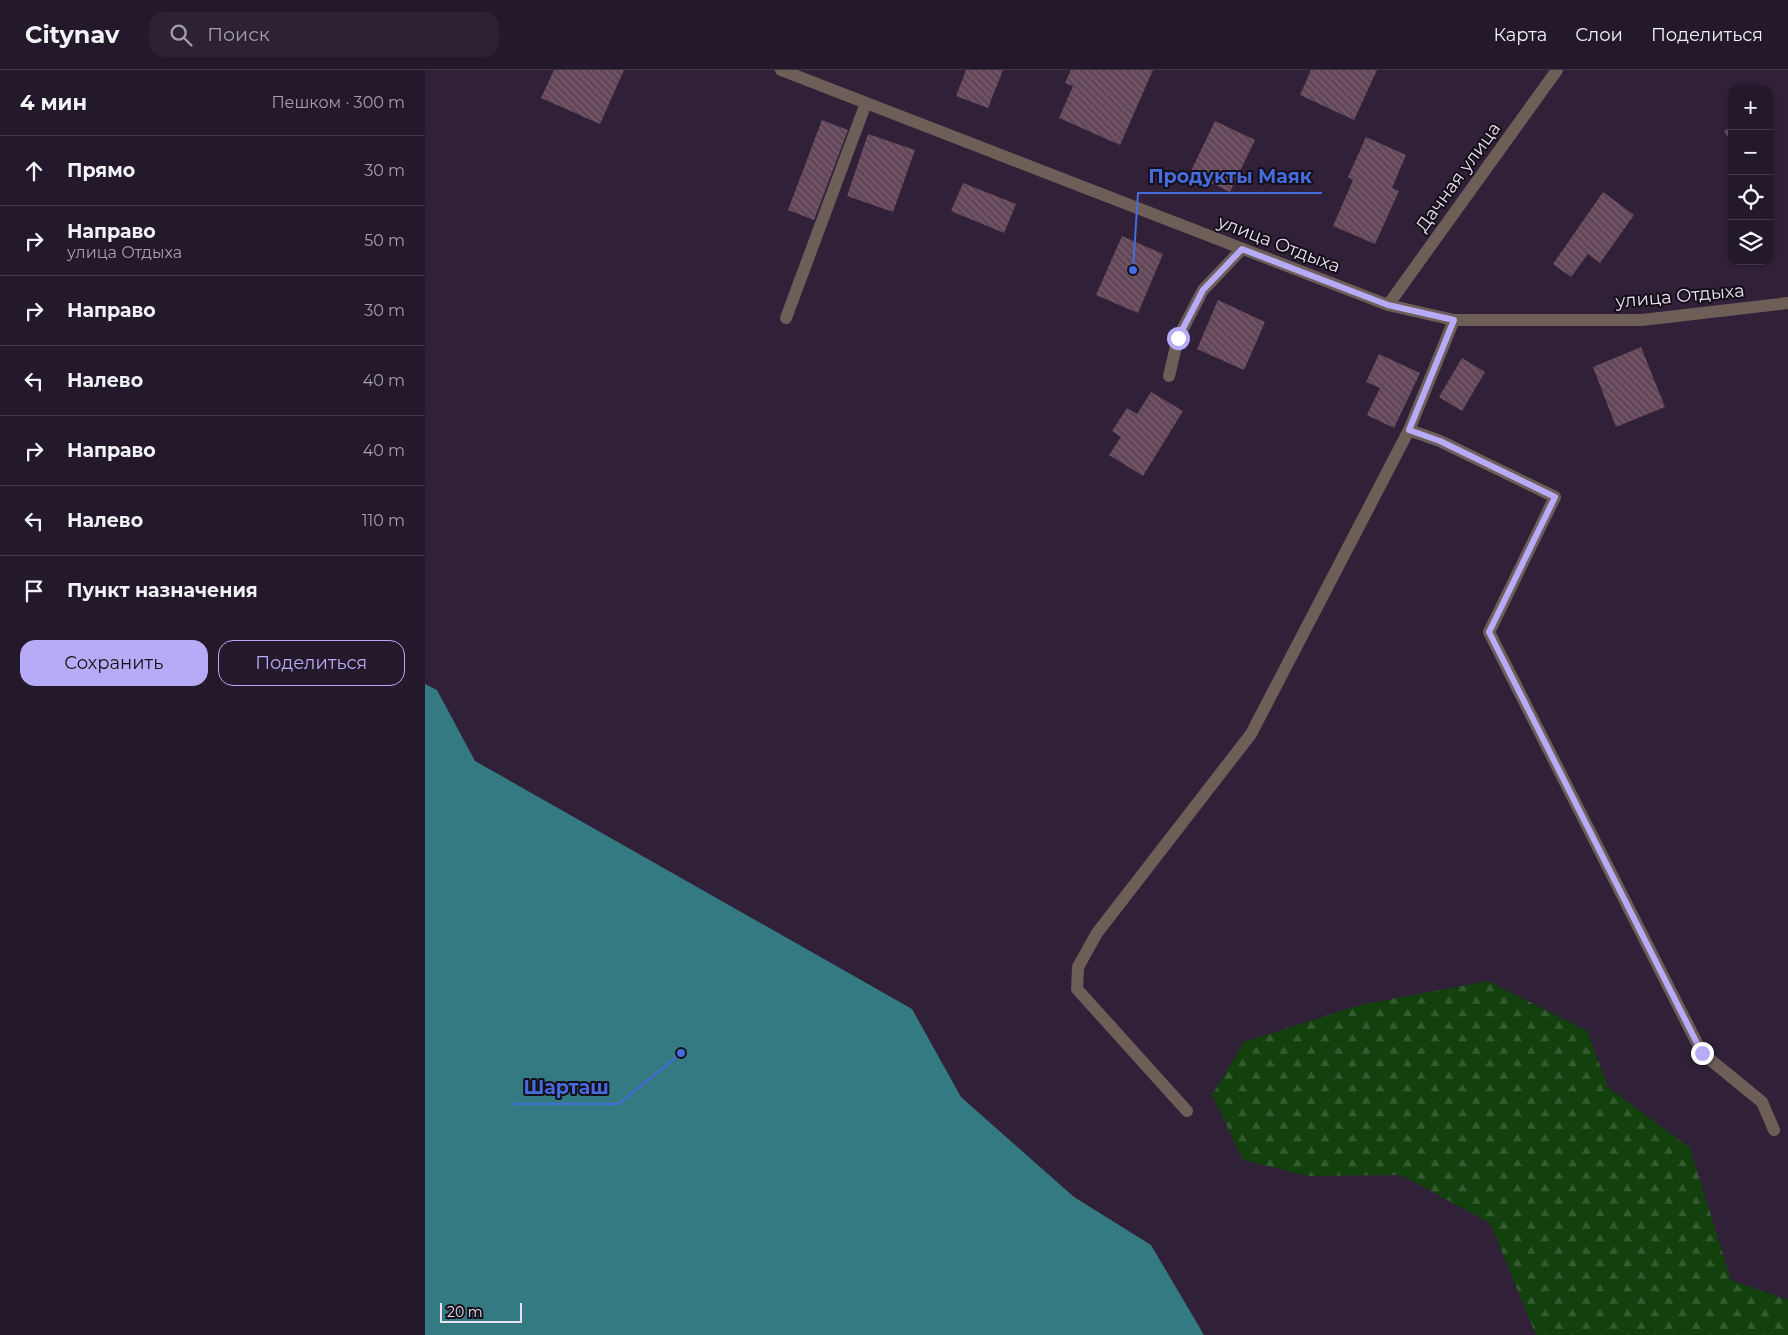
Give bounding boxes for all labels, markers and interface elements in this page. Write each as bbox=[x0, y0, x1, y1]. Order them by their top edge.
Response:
search box bbox=[149, 12, 499, 57]
text: Citynav bbox=[25, 20, 119, 49]
icon: search bbox=[167, 21, 195, 49]
text: Поиск bbox=[207, 23, 270, 46]
text: Карта bbox=[1493, 24, 1547, 46]
text: Слои bbox=[1575, 24, 1623, 46]
text: Поделиться bbox=[1651, 24, 1763, 46]
map controls bbox=[1728, 85, 1773, 265]
button: + bbox=[1728, 85, 1773, 130]
text: 4 мин bbox=[20, 90, 87, 115]
text: Пешком · 300 m bbox=[271, 93, 405, 112]
street label: Дачная улица bbox=[1411, 118, 1505, 236]
button: − bbox=[1728, 130, 1773, 175]
icon: ahead bbox=[20, 157, 48, 185]
text: Прямо bbox=[67, 159, 135, 182]
callout: Продукты Маяк bbox=[1138, 159, 1322, 193]
text: 30 m bbox=[364, 161, 405, 180]
text: Продукты Маяк bbox=[1148, 165, 1313, 188]
button: locate bbox=[1728, 175, 1773, 220]
street label: улица Отдыха bbox=[1214, 210, 1343, 277]
text: Направо bbox=[67, 220, 156, 243]
button: layers bbox=[1728, 220, 1773, 265]
icon: right bbox=[20, 227, 48, 255]
text: 50 m bbox=[364, 231, 405, 250]
text: улица Отдыха bbox=[67, 243, 182, 262]
street label: улица Отдыха bbox=[1614, 279, 1745, 313]
icon: right bbox=[20, 297, 48, 325]
text: Направо bbox=[67, 299, 156, 322]
text: 30 m bbox=[364, 301, 405, 320]
route start bbox=[1167, 327, 1190, 350]
icon: left bbox=[20, 367, 48, 395]
text: Налево bbox=[67, 369, 143, 392]
text: 40 m bbox=[363, 371, 405, 390]
icon: right bbox=[20, 437, 48, 465]
text: Направо bbox=[67, 439, 156, 462]
text: 40 m bbox=[363, 441, 405, 460]
icon: left bbox=[20, 507, 48, 535]
text: Налево bbox=[67, 509, 143, 532]
text: 110 m bbox=[362, 511, 405, 530]
icon: arrive bbox=[20, 577, 48, 605]
text: Пункт назначения bbox=[67, 579, 258, 602]
button: Сохранить bbox=[20, 640, 208, 686]
button: Поделиться bbox=[218, 640, 405, 686]
route end bbox=[1691, 1042, 1714, 1065]
callout: Шарташ bbox=[513, 1070, 619, 1104]
text: Шарташ bbox=[523, 1076, 609, 1099]
scale bar bbox=[440, 1300, 523, 1323]
text: 20 m bbox=[447, 1303, 483, 1321]

